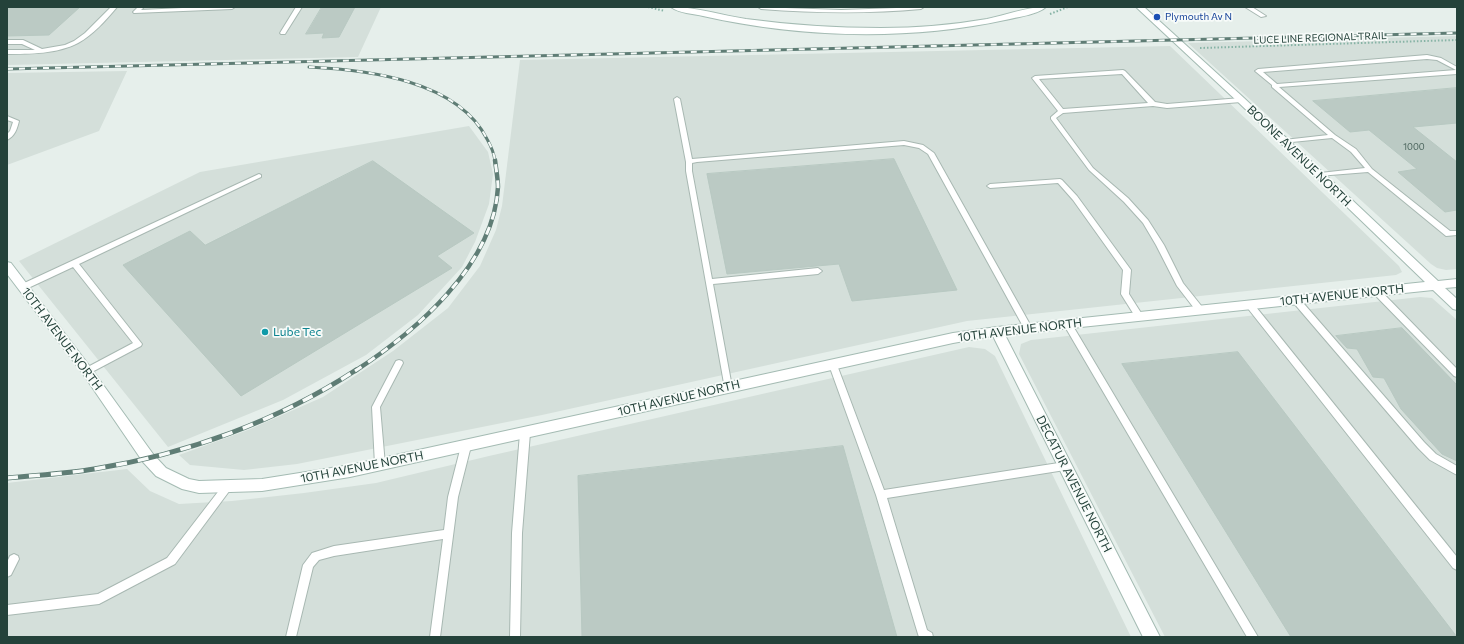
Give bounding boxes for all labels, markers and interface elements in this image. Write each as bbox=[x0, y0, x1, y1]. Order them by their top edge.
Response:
place label: Plymouth Av N bbox=[1165, 11, 1232, 23]
marker: Plymouth Av N bbox=[1152, 12, 1162, 22]
street label: LUCE LINE REGIONAL TRAIL bbox=[1253, 30, 1387, 46]
street label: BOONE AVENUE NORTH bbox=[1244, 102, 1354, 210]
house number: 1000 bbox=[1403, 142, 1425, 152]
street label: 10TH AVENUE NORTH bbox=[1279, 281, 1405, 309]
street label: 10TH AVENUE NORTH bbox=[19, 285, 105, 393]
street label: 10TH AVENUE NORTH bbox=[957, 315, 1083, 345]
place label: Lube Tec bbox=[273, 325, 321, 339]
marker: Lube Tec bbox=[260, 327, 270, 337]
street label: 10TH AVENUE NORTH bbox=[617, 377, 741, 419]
street label: DECATUR AVENUE NORTH bbox=[1033, 413, 1115, 555]
street label: 10TH AVENUE NORTH bbox=[299, 448, 425, 486]

